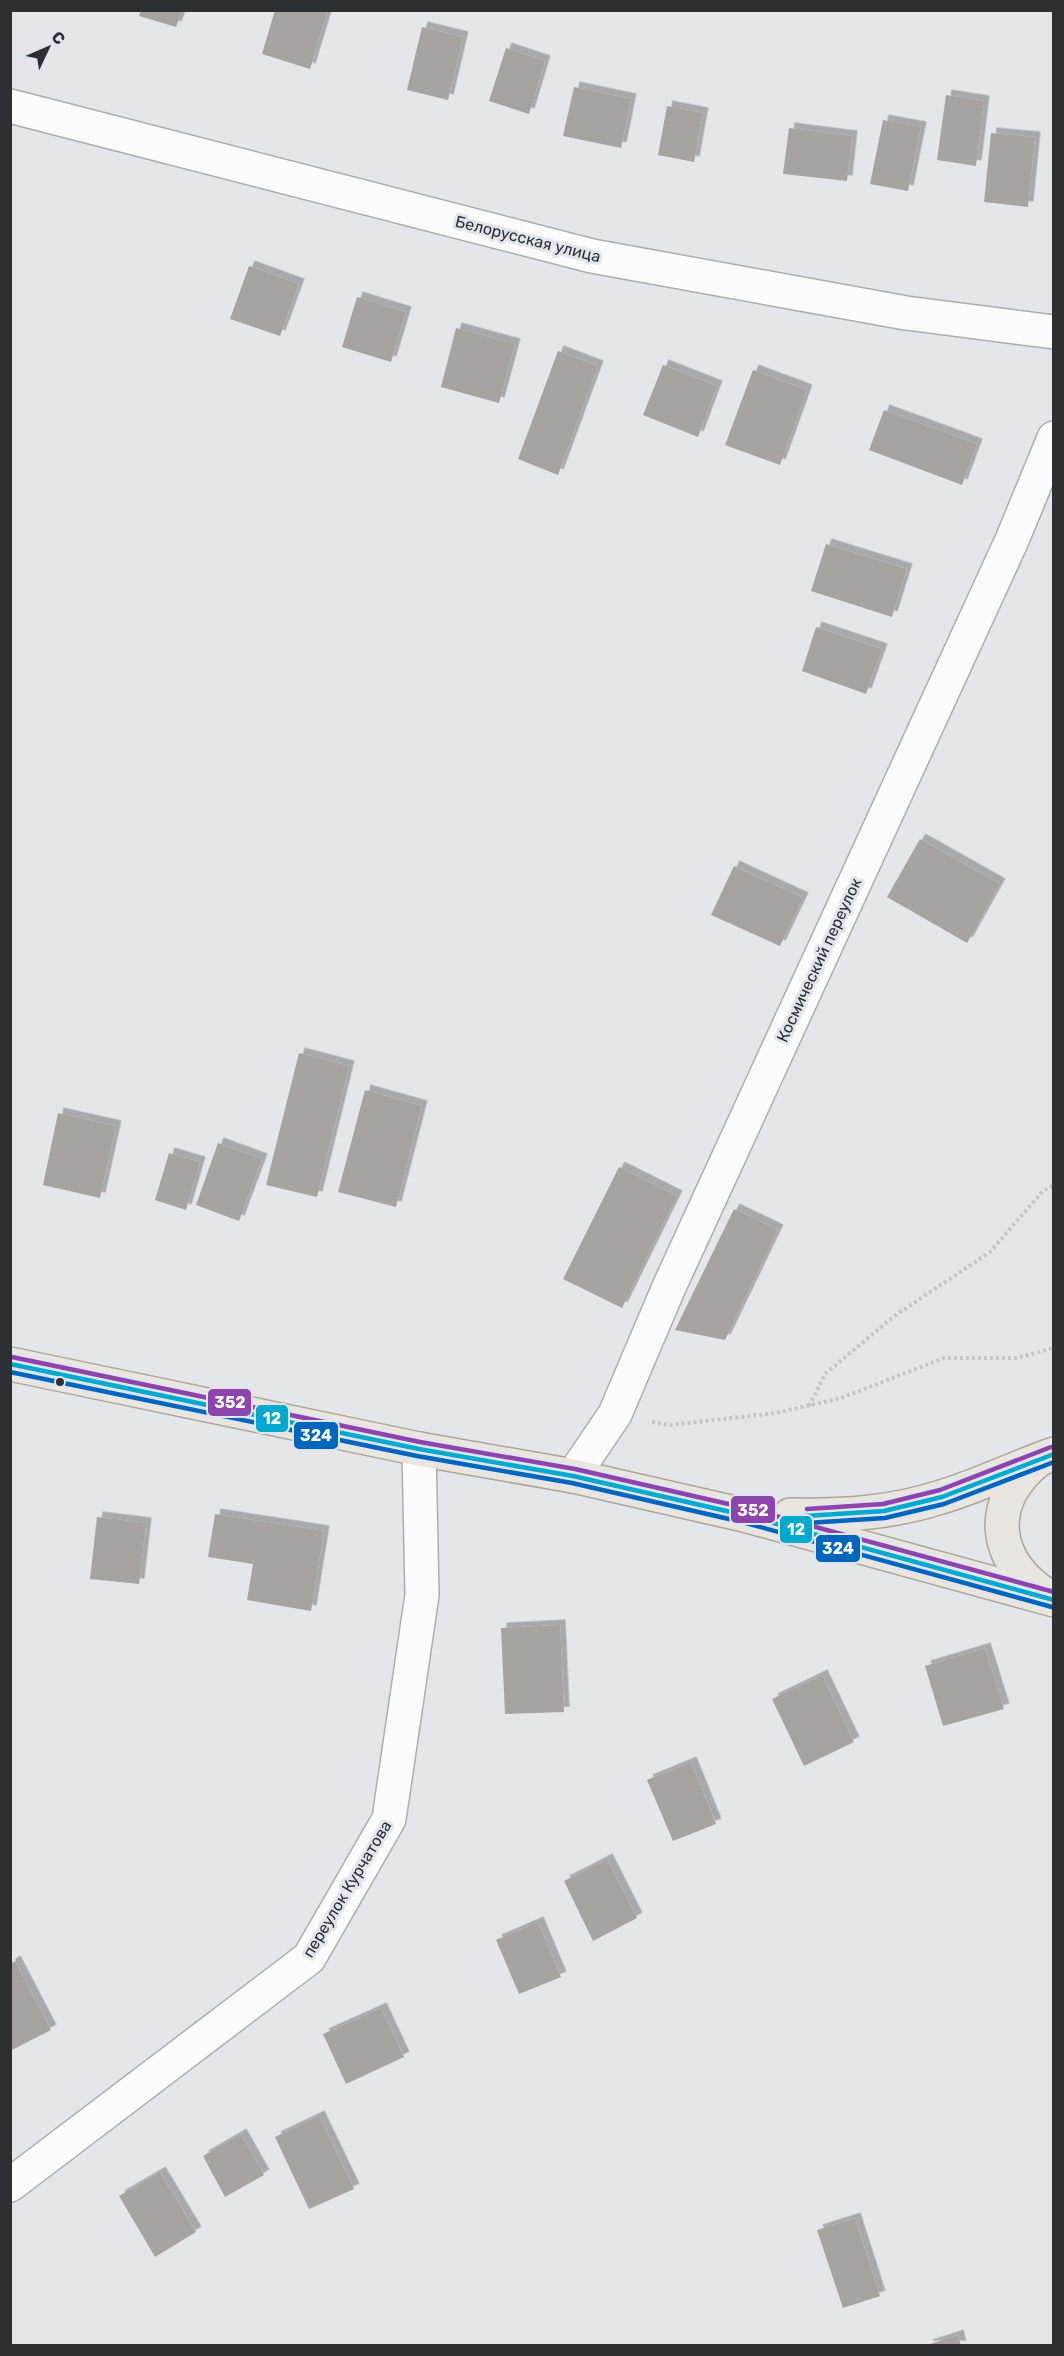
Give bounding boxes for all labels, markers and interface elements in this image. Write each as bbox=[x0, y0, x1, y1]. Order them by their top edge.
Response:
north arrow bbox=[18, 18, 78, 78]
text: С bbox=[48, 27, 69, 49]
street label: Белорусская улица bbox=[453, 212, 603, 266]
street label: Космический переулок bbox=[773, 875, 866, 1045]
unlabelled marker bbox=[54, 1376, 66, 1388]
line badge: 352 bbox=[207, 1388, 252, 1417]
text: 352 bbox=[214, 1393, 246, 1412]
line badge: 12 bbox=[255, 1404, 289, 1433]
text: 12 bbox=[263, 1409, 281, 1428]
line badge: 324 bbox=[293, 1421, 339, 1450]
text: 324 bbox=[300, 1426, 332, 1445]
line badge: 352 bbox=[730, 1495, 776, 1524]
text: 352 bbox=[737, 1501, 769, 1520]
line badge: 12 bbox=[779, 1515, 813, 1544]
text: 12 bbox=[787, 1520, 805, 1539]
line badge: 324 bbox=[815, 1534, 861, 1563]
text: 324 bbox=[822, 1539, 854, 1558]
street label: переулок Курчатова bbox=[299, 1817, 395, 1961]

